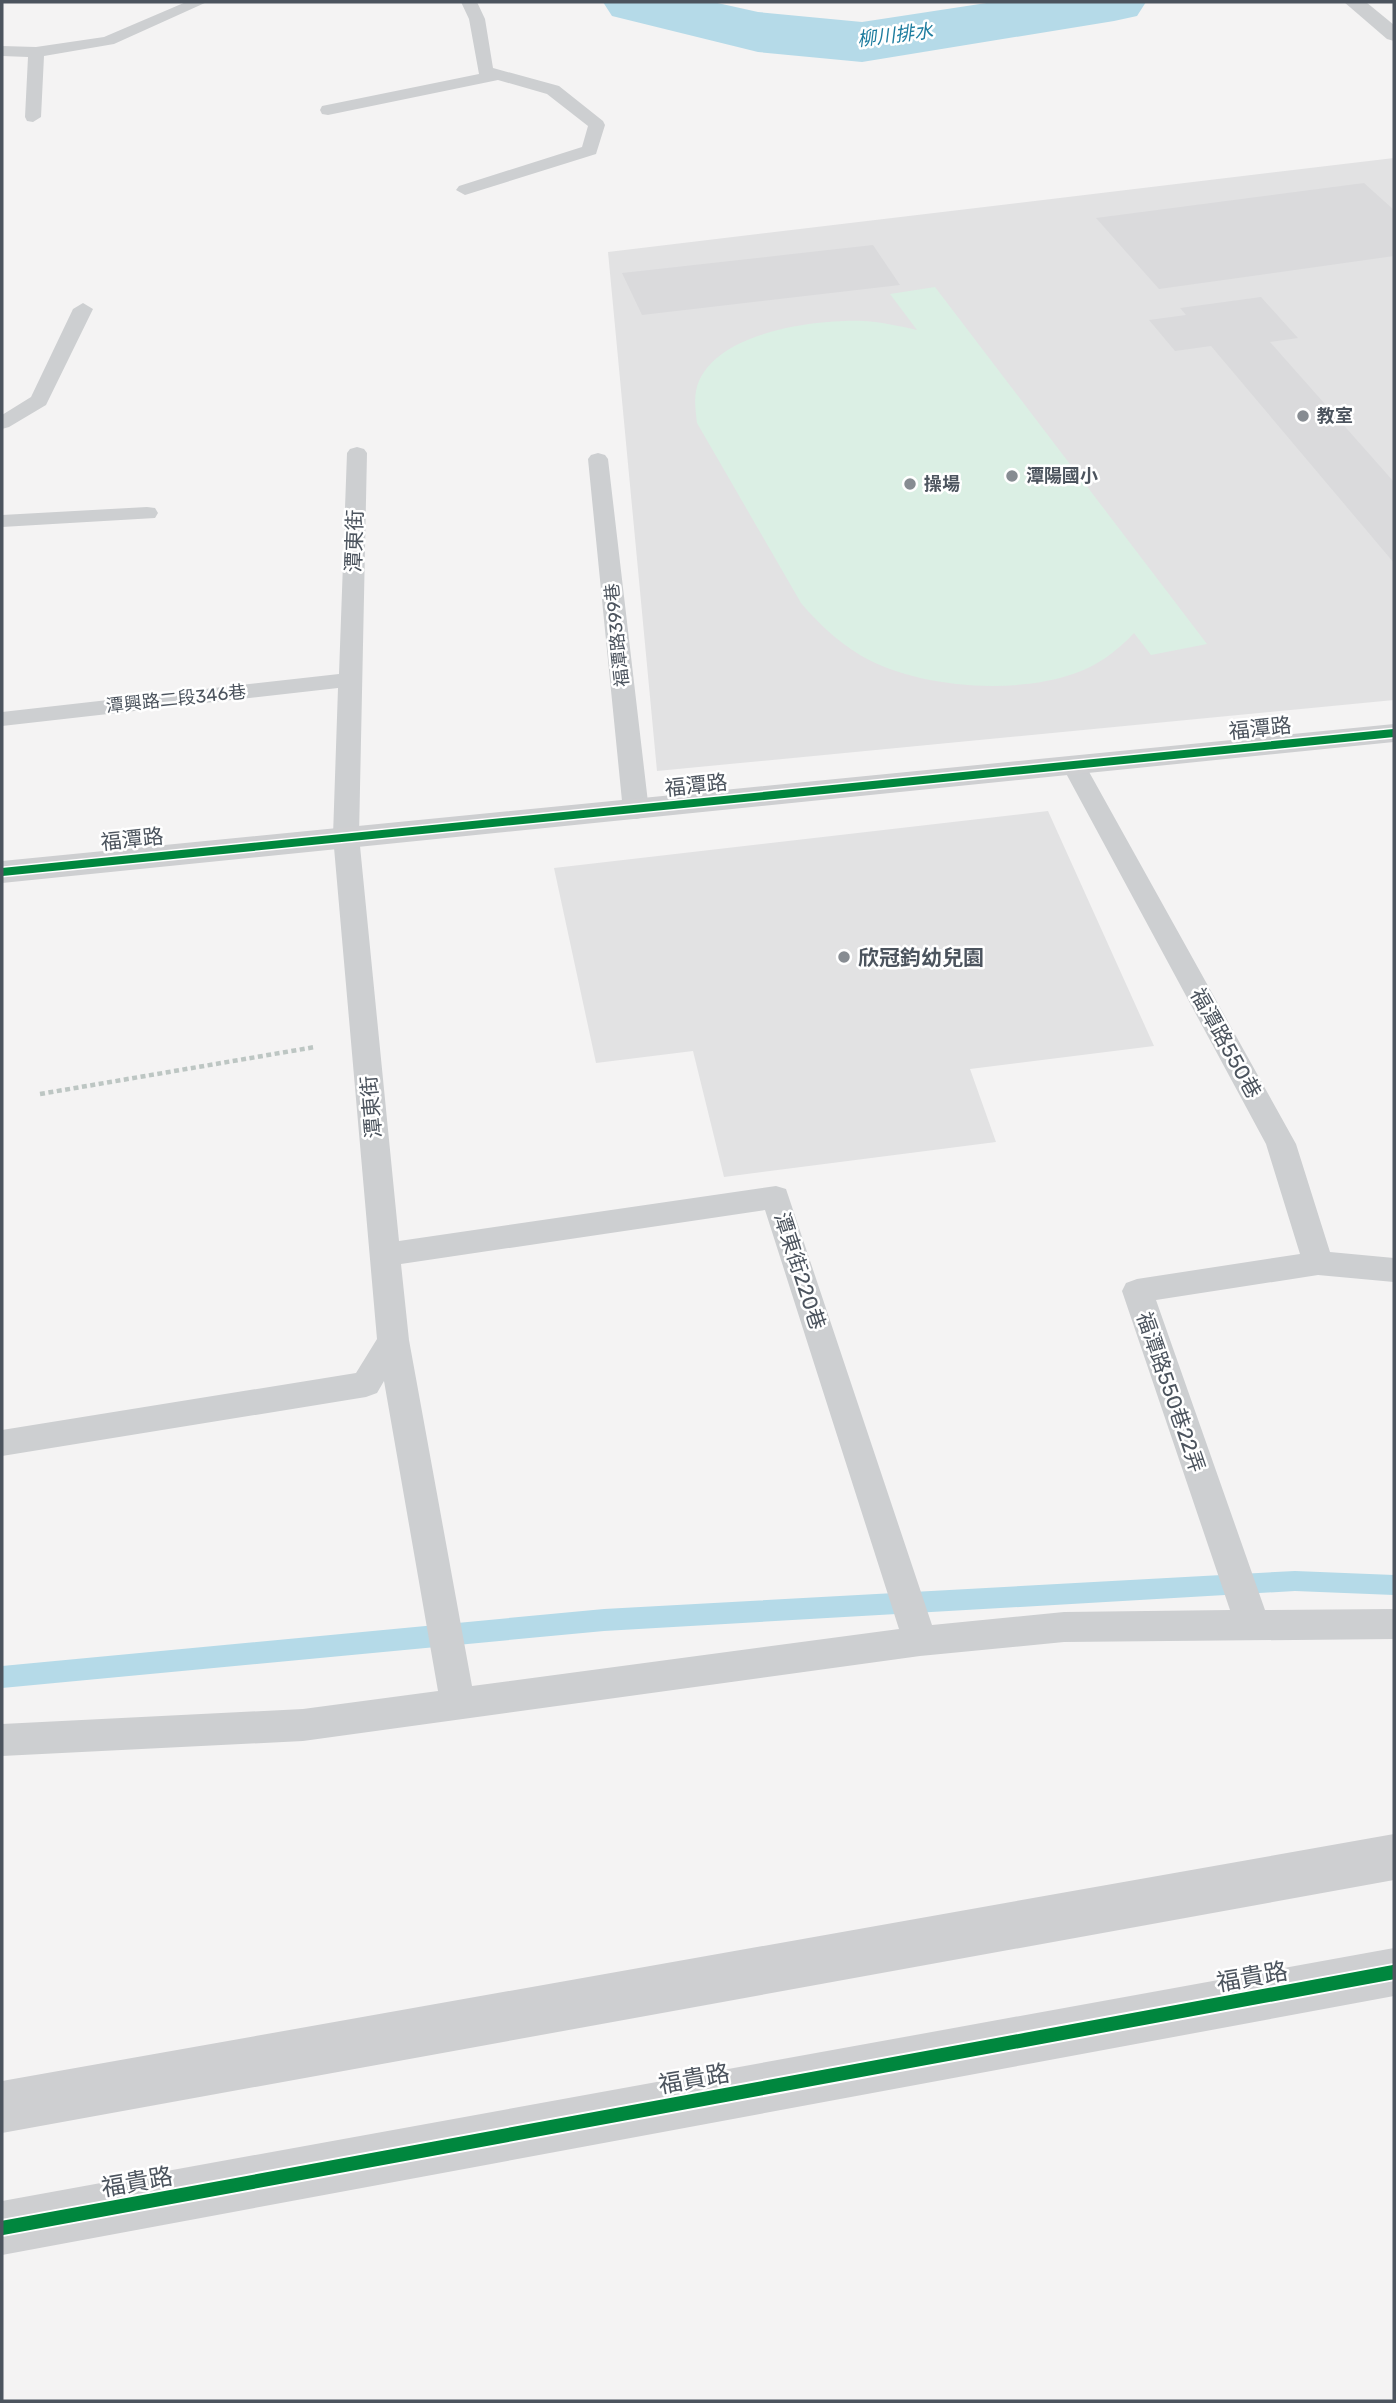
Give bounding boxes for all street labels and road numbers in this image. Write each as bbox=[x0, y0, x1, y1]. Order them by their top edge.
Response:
street label: 潭東街 bbox=[340, 509, 368, 573]
street label: 福潭路399巷 bbox=[601, 582, 633, 688]
street label: 潭興路二段346巷 bbox=[105, 681, 247, 717]
street label: 福潭路 bbox=[1227, 712, 1293, 744]
street label: 福潭路 bbox=[663, 769, 729, 801]
street label: 福潭路 bbox=[99, 823, 165, 855]
street label: 福潭路550巷 bbox=[1185, 983, 1267, 1103]
street label: 潭東街 bbox=[356, 1075, 386, 1139]
street label: 潭東街220巷 bbox=[769, 1209, 831, 1333]
street label: 福潭路550巷22弄 bbox=[1132, 1309, 1210, 1475]
street label: 福貴路 bbox=[1214, 1957, 1290, 1997]
street label: 福貴路 bbox=[656, 2059, 732, 2099]
street label: 福貴路 bbox=[99, 2162, 175, 2202]

